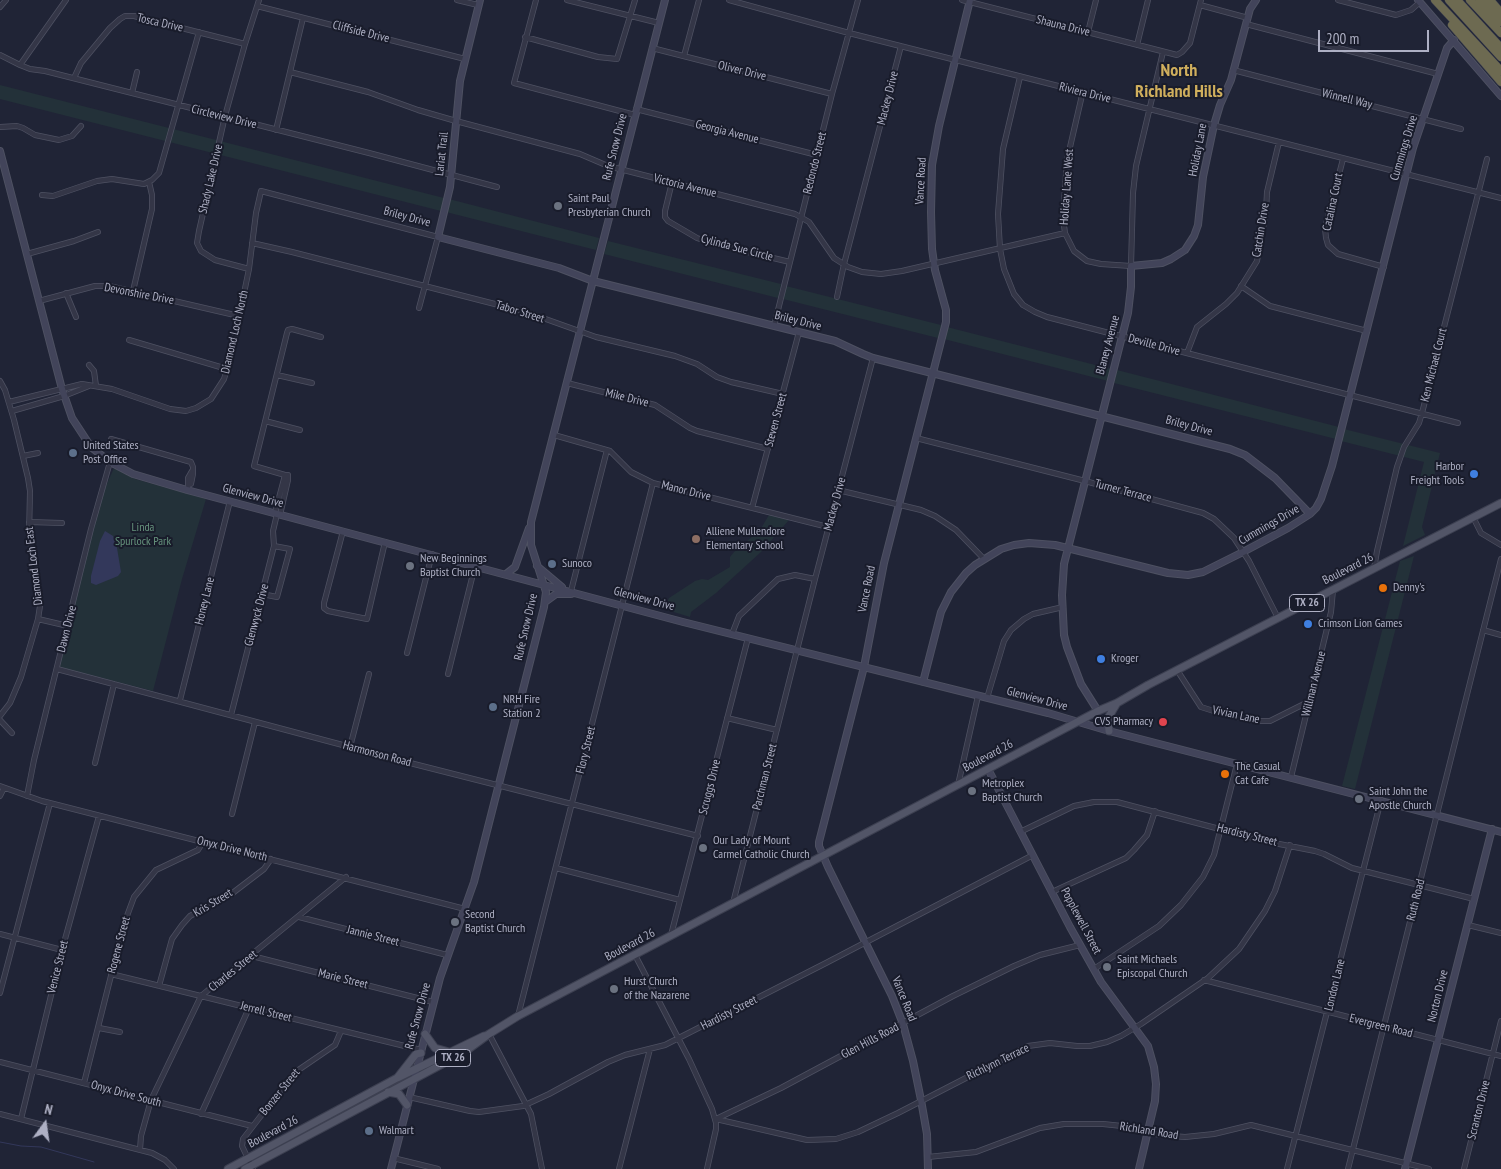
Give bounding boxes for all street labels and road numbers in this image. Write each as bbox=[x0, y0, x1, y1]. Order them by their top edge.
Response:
street label: Tosca Drive bbox=[136, 11, 184, 35]
street label: Shauna Drive bbox=[1035, 12, 1091, 40]
street label: Cliffside Drive bbox=[331, 18, 391, 46]
street label: Oliver Drive bbox=[716, 58, 768, 84]
street label: Mackey Drive bbox=[874, 70, 902, 126]
street label: Riviera Drive bbox=[1058, 80, 1112, 106]
street label: Winnell Way bbox=[1320, 86, 1374, 112]
street label: Circleview Drive bbox=[190, 102, 258, 132]
street label: Rufe Snow Drive bbox=[600, 112, 630, 182]
street label: Cummings Drive bbox=[1387, 114, 1421, 182]
street label: Georgia Avenue bbox=[694, 117, 760, 147]
street label: Holiday Lane bbox=[1186, 122, 1210, 178]
street label: Redondo Street bbox=[800, 130, 830, 196]
street label: Lariat Trail bbox=[433, 131, 451, 177]
street label: Shady Lake Drive bbox=[196, 143, 226, 215]
street label: Holiday Lane West bbox=[1057, 148, 1077, 226]
street label: Vance Road bbox=[913, 157, 929, 205]
street label: Victoria Avenue bbox=[652, 171, 718, 201]
street label: Catalina Court bbox=[1320, 172, 1346, 232]
street label: Catchin Drive bbox=[1250, 202, 1272, 258]
street label: Briley Drive bbox=[382, 204, 432, 230]
street label: Cylinda Sue Circle bbox=[699, 231, 775, 265]
street label: Devonshire Drive bbox=[103, 280, 175, 308]
street label: Diamond Loch North bbox=[218, 289, 252, 375]
street label: Tabor Street bbox=[494, 298, 546, 326]
street label: Briley Drive bbox=[773, 308, 823, 334]
street label: Blaney Avenue bbox=[1093, 314, 1123, 376]
street label: Ken Michael Court bbox=[1418, 327, 1450, 403]
street label: Deville Drive bbox=[1126, 331, 1182, 359]
street label: Mike Drive bbox=[604, 386, 650, 410]
street label: Steven Street bbox=[762, 391, 790, 449]
street label: Briley Drive bbox=[1164, 413, 1214, 439]
street label: Mackey Drive bbox=[821, 476, 849, 532]
street label: Turner Terrace bbox=[1093, 476, 1153, 506]
street label: Manor Drive bbox=[660, 478, 712, 504]
street label: Glenview Drive bbox=[221, 481, 285, 511]
street label: Cummings Drive bbox=[1236, 502, 1302, 548]
street label: Diamond Loch East bbox=[22, 526, 46, 606]
street label: Boulevard 26 bbox=[1320, 550, 1376, 588]
street label: Vance Road bbox=[855, 564, 879, 614]
street label: Honey Lane bbox=[192, 576, 218, 626]
street label: Glenwyck Drive bbox=[242, 582, 272, 648]
street label: Glenview Drive bbox=[612, 584, 676, 614]
street label: Rufe Snow Drive bbox=[511, 592, 541, 662]
road number: TX 26 bbox=[1290, 594, 1324, 612]
street label: Dawn Drive bbox=[54, 604, 80, 654]
street label: Willman Avenue bbox=[1299, 650, 1329, 718]
street label: Glenview Drive bbox=[1005, 684, 1069, 714]
street label: Vivian Lane bbox=[1211, 703, 1261, 727]
street label: Flory Street bbox=[573, 725, 599, 775]
street label: Boulevard 26 bbox=[960, 737, 1016, 775]
street label: Harmonson Road bbox=[341, 738, 413, 770]
street label: Parchman Street bbox=[750, 742, 780, 812]
street label: Scruggs Drive bbox=[696, 758, 724, 816]
street label: Hardisty Street bbox=[1215, 821, 1279, 849]
street label: Onyx Drive North bbox=[195, 833, 269, 865]
street label: Ruth Road bbox=[1404, 878, 1428, 922]
street label: Popplewell Street bbox=[1057, 885, 1105, 957]
street label: Kris Street bbox=[191, 886, 235, 920]
street label: Rogene Street bbox=[105, 915, 133, 975]
street label: Jannie Street bbox=[345, 923, 401, 949]
street label: Boulevard 26 bbox=[602, 926, 658, 964]
street label: Venice Street bbox=[44, 939, 72, 995]
street label: Charles Street bbox=[206, 947, 260, 995]
street label: London Lane bbox=[1322, 958, 1348, 1012]
street label: Marie Street bbox=[317, 966, 369, 992]
street label: Norton Drive bbox=[1425, 968, 1451, 1024]
street label: Vance Road bbox=[888, 974, 920, 1024]
street label: Rufe Snow Drive bbox=[402, 981, 434, 1051]
street label: Hardisty Street bbox=[698, 993, 760, 1033]
street label: Jerrell Street bbox=[239, 999, 293, 1025]
street label: Evergreen Road bbox=[1348, 1011, 1414, 1041]
street label: Glen Hills Road bbox=[839, 1020, 901, 1062]
street label: Richlynn Terrace bbox=[964, 1041, 1032, 1083]
road number: TX 26 bbox=[436, 1050, 470, 1066]
street label: Bonzer Street bbox=[257, 1066, 303, 1118]
street label: Onyx Drive South bbox=[89, 1078, 163, 1110]
street label: Scranton Drive bbox=[1465, 1079, 1493, 1141]
street label: Boulevard 26 bbox=[245, 1113, 301, 1151]
street label: Richland Road bbox=[1119, 1119, 1179, 1143]

